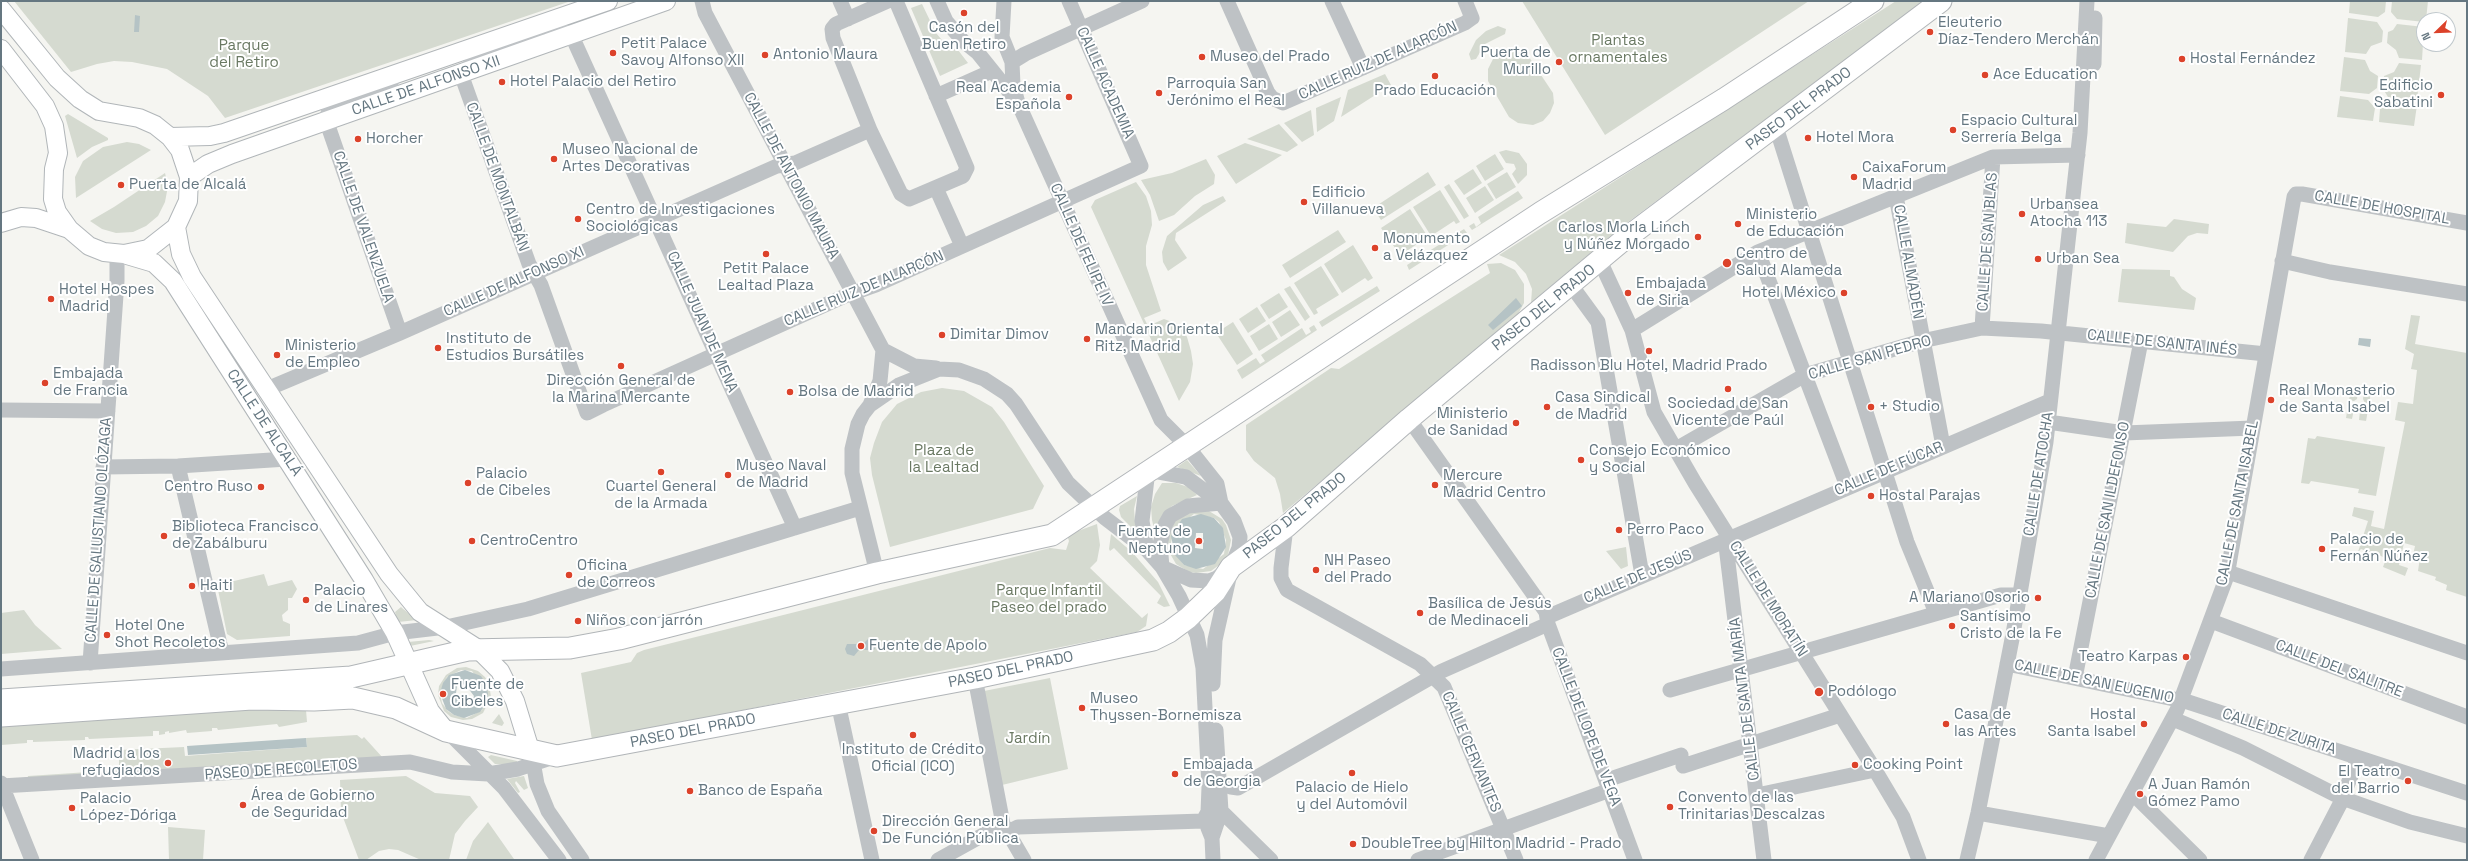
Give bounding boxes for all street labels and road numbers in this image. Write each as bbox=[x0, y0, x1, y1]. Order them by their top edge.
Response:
street label: CALLE RUIZ DE ALARCÓN bbox=[1296, 18, 1460, 104]
street label: CALLE ACADEMIA bbox=[1072, 24, 1138, 142]
street label: CALLE DE ALFONSO XII bbox=[350, 52, 502, 120]
street label: PASEO DEL PRADO bbox=[1743, 63, 1855, 155]
street label: CALLE DE ANTONIO MAURA bbox=[739, 90, 843, 262]
street label: CALLE DE MONTALBÁN bbox=[462, 100, 532, 254]
street label: CALLE DE VALENZUELA bbox=[329, 149, 397, 305]
street label: CALLE DE SAN BLAS bbox=[1974, 172, 2002, 312]
street label: CALLE DE FELIPE IV bbox=[1046, 181, 1116, 309]
street label: CALLE DE HOSPITAL bbox=[2313, 187, 2451, 229]
street label: CALLE ALMADÉN bbox=[1889, 203, 1927, 321]
street label: CALLE DE ALFONSO XI bbox=[441, 243, 587, 321]
street label: CALLE RUIZ DE ALARCÓN bbox=[781, 247, 947, 331]
street label: CALLE JUAN DE MENA bbox=[663, 249, 741, 395]
street label: PASEO DEL PRADO bbox=[1489, 261, 1599, 355]
street label: CALLE DE SANTA INÉS bbox=[2086, 326, 2238, 360]
street label: CALLE SAN PEDRO bbox=[1806, 332, 1934, 384]
street label: CALLE DE ALCALÁ bbox=[223, 366, 305, 480]
street label: CALLE DE ATOCHA bbox=[2020, 411, 2058, 537]
street label: CALLE DE SALUSTIANO OLÓZAGA bbox=[82, 417, 116, 643]
street label: CALLE DE SANTA ISABEL bbox=[2213, 419, 2263, 587]
street label: CALLE DE SAN ILDEFONSO bbox=[2082, 420, 2134, 600]
street label: CALLE DE FÚCAR bbox=[1832, 438, 1946, 500]
street label: PASEO DEL PRADO bbox=[1240, 469, 1350, 563]
street label: CALLE DE MORATÍN bbox=[1725, 538, 1811, 660]
street label: CALLE DE JESÚS bbox=[1581, 546, 1695, 608]
street label: CALLE DE SANTA MARÍA bbox=[1726, 616, 1764, 782]
street label: CALLE DEL SALITRE bbox=[2273, 636, 2405, 702]
street label: CALLE DE LOPE DE VEGA bbox=[1547, 645, 1625, 809]
street label: PASEO DEL PRADO bbox=[947, 648, 1075, 692]
street label: CALLE DE SAN EUGENIO bbox=[2013, 656, 2175, 708]
street label: CALLE CERVANTES bbox=[1437, 689, 1505, 815]
street label: CALLE DE ZURITA bbox=[2220, 705, 2338, 759]
street label: PASEO DEL PRADO bbox=[629, 710, 757, 752]
street label: PASEO DE RECOLETOS bbox=[204, 756, 358, 784]

